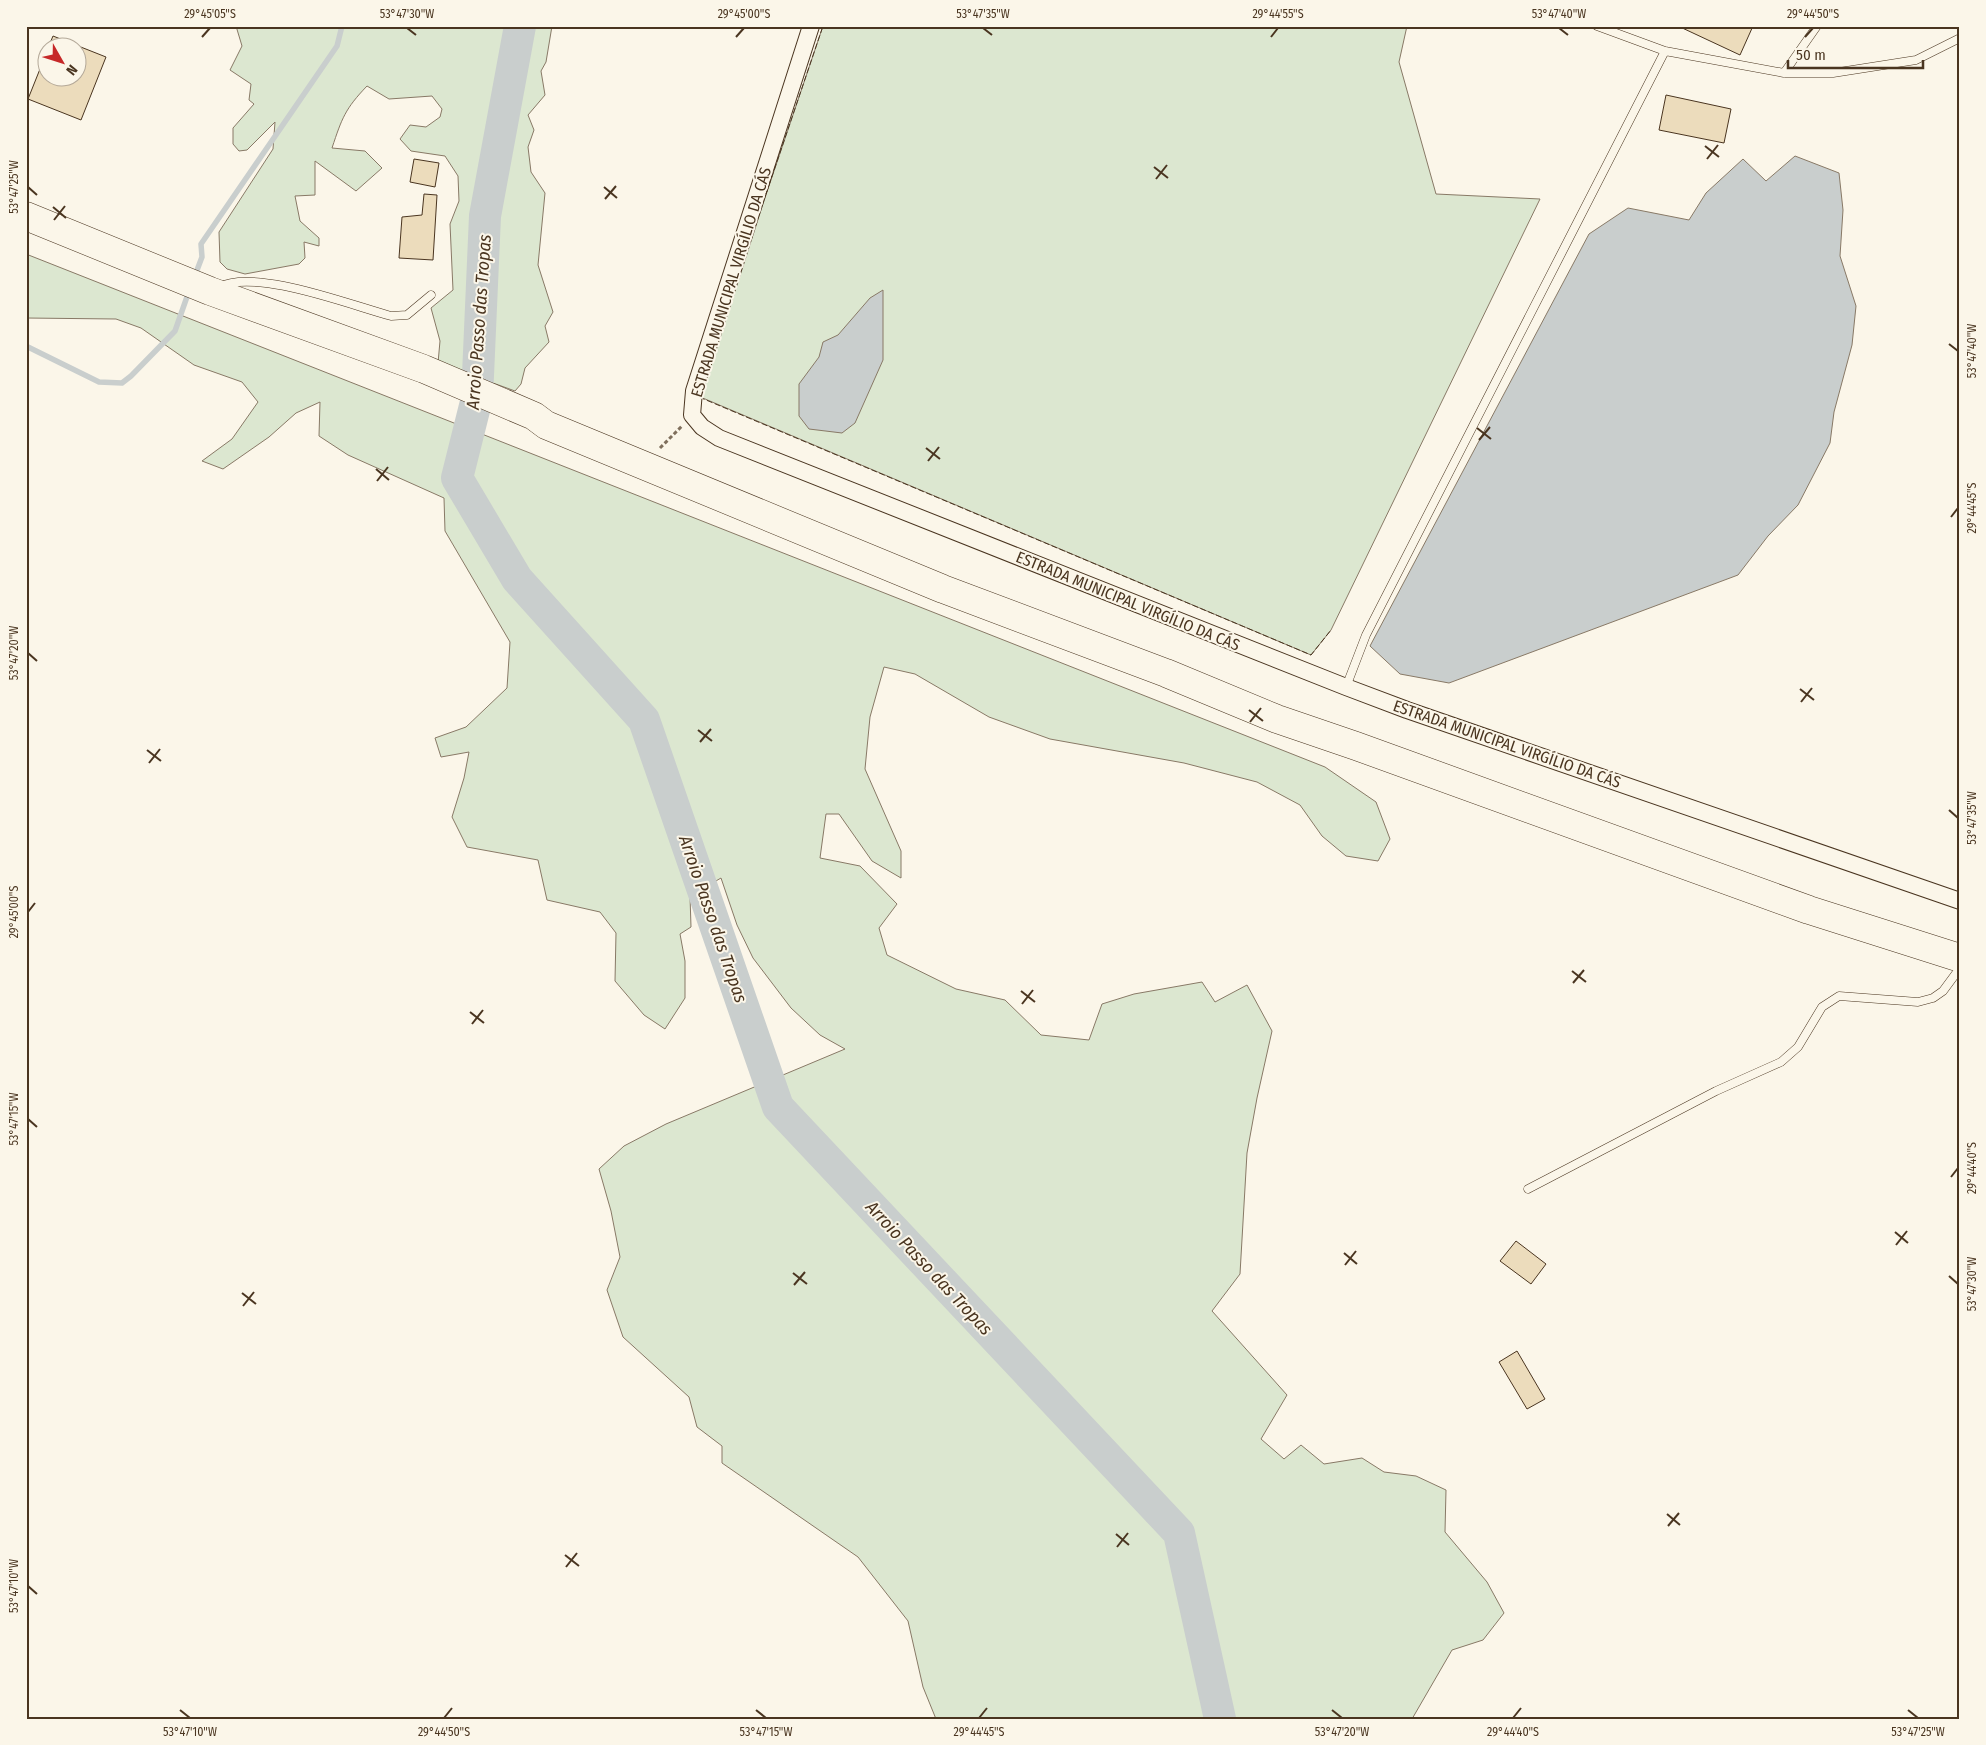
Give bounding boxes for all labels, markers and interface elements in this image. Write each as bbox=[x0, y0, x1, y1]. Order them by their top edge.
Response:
text: 29°45'05"S bbox=[184, 7, 236, 21]
text: 53°47'30"W bbox=[380, 7, 434, 21]
text: 29°45'00"S bbox=[718, 7, 770, 21]
text: 53°47'35"W bbox=[956, 7, 1010, 21]
text: 29°44'55"S bbox=[1252, 7, 1304, 21]
text: 53°47'40"W bbox=[1532, 7, 1586, 21]
text: 29°44'50"S bbox=[1787, 7, 1839, 21]
north arrow bbox=[38, 38, 88, 88]
scale bar bbox=[1788, 38, 1924, 70]
text: 50 m bbox=[1796, 46, 1826, 64]
text: N bbox=[62, 61, 81, 78]
text: 53°47'25"W bbox=[7, 160, 21, 214]
street label: ESTRADA MUNICIPAL VIRGÍLIO DA CÁS bbox=[687, 165, 775, 399]
water label: Arroio Passo das Tropas bbox=[462, 233, 496, 411]
text: 53°47'40"W bbox=[1965, 324, 1979, 378]
text: 29°44'45"S bbox=[1965, 482, 1979, 533]
street label: ESTRADA MUNICIPAL VIRGÍLIO DA CÁS bbox=[1013, 547, 1243, 655]
text: 53°47'20"W bbox=[7, 626, 21, 680]
street label: ESTRADA MUNICIPAL VIRGÍLIO DA CÁS bbox=[1391, 696, 1623, 792]
text: 53°47'35"W bbox=[1965, 791, 1979, 845]
water label: Arroio Passo das Tropas bbox=[674, 831, 752, 1006]
text: 29°45'00"S bbox=[7, 886, 21, 938]
text: 53°47'15"W bbox=[7, 1093, 21, 1145]
text: 29°44'40"S bbox=[1965, 1142, 1979, 1194]
water label: Arroio Passo das Tropas bbox=[860, 1196, 997, 1340]
text: 53°47'30"W bbox=[1965, 1257, 1979, 1311]
text: 53°47'10"W bbox=[7, 1559, 21, 1613]
text: 53°47'10"W bbox=[163, 1725, 217, 1739]
text: 29°44'50"S bbox=[418, 1725, 470, 1739]
text: 53°47'15"W bbox=[740, 1725, 792, 1739]
text: 29°44'45"S bbox=[954, 1725, 1005, 1739]
text: 53°47'20"W bbox=[1315, 1725, 1369, 1739]
text: 29°44'40"S bbox=[1487, 1725, 1539, 1739]
text: 53°47'25"W bbox=[1891, 1725, 1945, 1739]

